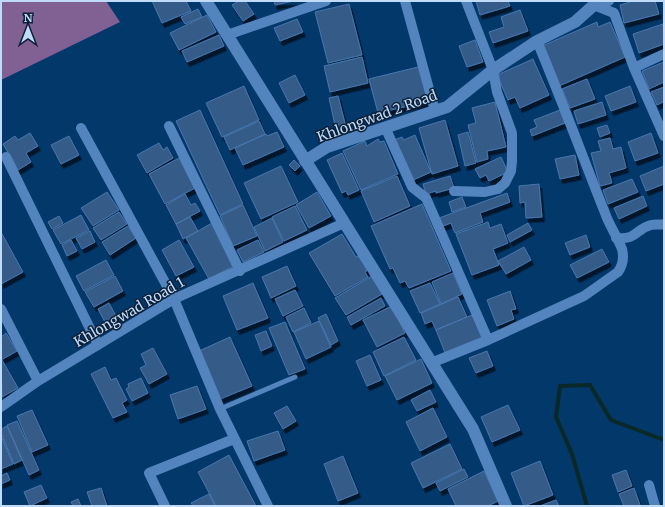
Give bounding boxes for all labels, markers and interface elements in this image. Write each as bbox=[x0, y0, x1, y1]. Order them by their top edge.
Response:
north arrow bbox=[8, 8, 48, 48]
text: N bbox=[24, 11, 33, 25]
street label: Khlongwad 2 Road bbox=[314, 86, 440, 146]
street label: Khlongwad Road 1 bbox=[71, 273, 187, 351]

